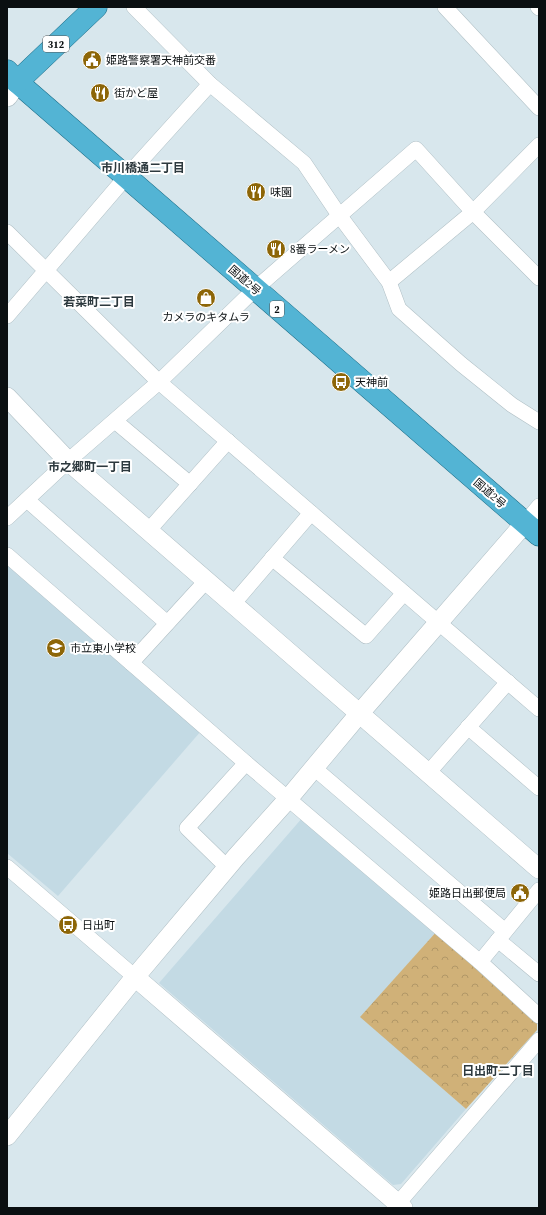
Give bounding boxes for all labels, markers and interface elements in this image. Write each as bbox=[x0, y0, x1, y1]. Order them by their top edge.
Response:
road number: 312 bbox=[43, 36, 69, 52]
public building icon: 姫路警察署天神前交番 bbox=[81, 49, 103, 71]
place label: 姫路警察署天神前交番 bbox=[106, 53, 216, 68]
restaurant icon: 街かど屋 bbox=[89, 82, 111, 104]
place label: 街かど屋 bbox=[114, 86, 158, 101]
district label: 市川橋通二丁目 bbox=[101, 160, 185, 176]
restaurant icon: 味園 bbox=[245, 181, 267, 203]
place label: 味園 bbox=[270, 185, 292, 200]
restaurant icon: 8番ラーメン bbox=[265, 238, 287, 260]
place label: 8番ラーメン bbox=[290, 242, 350, 257]
street label: 国道2号 bbox=[225, 262, 264, 299]
shop icon: カメラのキタムラ bbox=[195, 287, 217, 309]
district label: 若菜町二丁目 bbox=[63, 294, 135, 310]
road number: 2 bbox=[270, 301, 284, 317]
place label: カメラのキタムラ bbox=[162, 310, 250, 325]
bus stop icon: 天神前 bbox=[330, 371, 352, 393]
place label: 天神前 bbox=[355, 375, 388, 390]
district label: 市之郷町一丁目 bbox=[48, 459, 132, 475]
street label: 国道2号 bbox=[470, 475, 509, 512]
school or university icon: 市立東小学校 bbox=[45, 637, 67, 659]
place label: 市立東小学校 bbox=[70, 641, 136, 656]
public building icon: 姫路日出郵便局 bbox=[509, 882, 531, 904]
place label: 姫路日出郵便局 bbox=[429, 886, 506, 901]
bus stop icon: 日出町 bbox=[57, 914, 79, 936]
place label: 日出町 bbox=[82, 918, 115, 933]
district label: 日出町二丁目 bbox=[462, 1063, 534, 1079]

